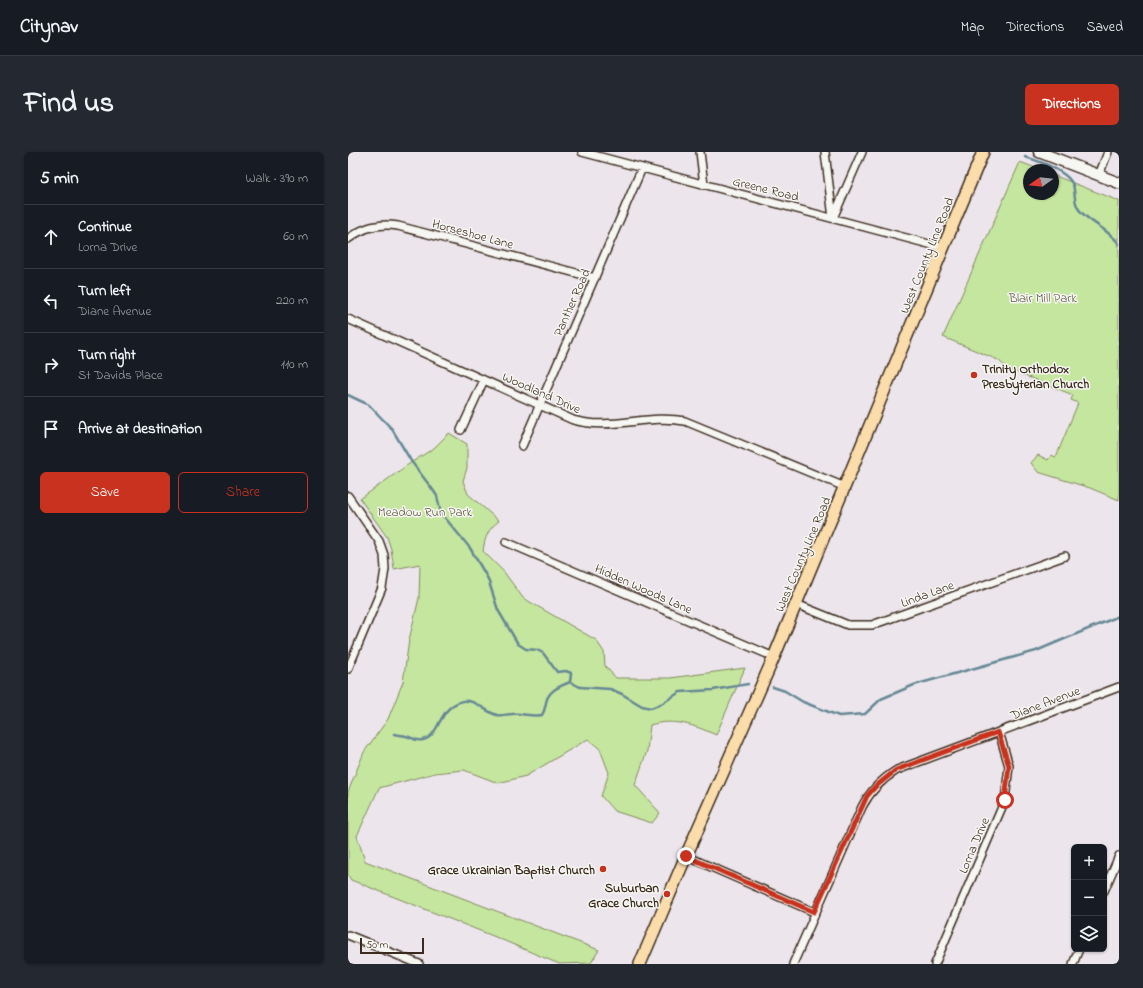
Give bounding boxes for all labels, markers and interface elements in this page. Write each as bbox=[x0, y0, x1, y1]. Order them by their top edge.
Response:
text: Citynav bbox=[20, 14, 78, 41]
text: Map bbox=[961, 17, 984, 38]
text: Directions bbox=[1006, 17, 1064, 38]
text: Saved bbox=[1086, 17, 1123, 38]
text: Find us bbox=[24, 84, 114, 125]
button: Directions bbox=[1025, 84, 1119, 125]
north arrow bbox=[1023, 164, 1059, 200]
text: 5 min bbox=[40, 166, 79, 191]
text: Walk · 390 m bbox=[246, 169, 308, 188]
street label: Greene Road bbox=[731, 172, 801, 207]
street label: West County Line Road bbox=[895, 194, 961, 317]
street label: Horseshoe Lane bbox=[430, 214, 516, 254]
text: Continue bbox=[78, 216, 132, 238]
icon: ahead bbox=[40, 226, 62, 248]
text: 60 m bbox=[283, 227, 308, 246]
text: Lorna Drive bbox=[78, 238, 137, 257]
street label: Panther Road bbox=[549, 265, 596, 339]
text: Turn left bbox=[78, 280, 131, 302]
park label: Blair Mill Park bbox=[1008, 289, 1077, 308]
icon: left bbox=[40, 290, 62, 312]
text: 220 m bbox=[276, 291, 308, 310]
text: Diane Avenue bbox=[78, 302, 151, 321]
text: Turn right bbox=[78, 344, 136, 366]
icon: right bbox=[40, 354, 62, 376]
text: 110 m bbox=[281, 355, 308, 374]
place label: Trinity Orthodox Presbyterian Church bbox=[982, 360, 1089, 396]
text: St Davids Place bbox=[78, 366, 163, 385]
street label: Woodland Drive bbox=[499, 368, 584, 419]
marker: Trinity Orthodox Presbyterian Church bbox=[969, 370, 979, 380]
icon: arrive bbox=[40, 418, 62, 440]
text: Arrive at destination bbox=[78, 418, 202, 440]
button: Save bbox=[40, 472, 170, 513]
button: Share bbox=[178, 472, 308, 513]
street label: West County Line Road bbox=[770, 493, 837, 616]
park label: Meadow Run Park bbox=[378, 503, 472, 522]
street label: Hidden Woods Lane bbox=[592, 559, 695, 619]
street label: Linda Lane bbox=[898, 576, 957, 613]
street label: Diane Avenue bbox=[1007, 681, 1083, 726]
route start bbox=[996, 791, 1014, 809]
street label: Lorna Drive bbox=[954, 814, 995, 877]
map controls bbox=[1071, 844, 1107, 952]
button: + bbox=[1071, 844, 1107, 880]
route end bbox=[677, 847, 695, 865]
place label: Grace Ukrainian Baptist Church bbox=[428, 861, 595, 880]
marker: Grace Ukrainian Baptist Church bbox=[598, 864, 608, 874]
place label: Suburban Grace Church bbox=[588, 879, 660, 913]
button: − bbox=[1071, 880, 1107, 916]
marker: Suburban Grace Church bbox=[662, 889, 672, 899]
button: layers bbox=[1071, 916, 1107, 952]
scale bar bbox=[360, 936, 424, 955]
text: 50 m bbox=[366, 937, 388, 953]

